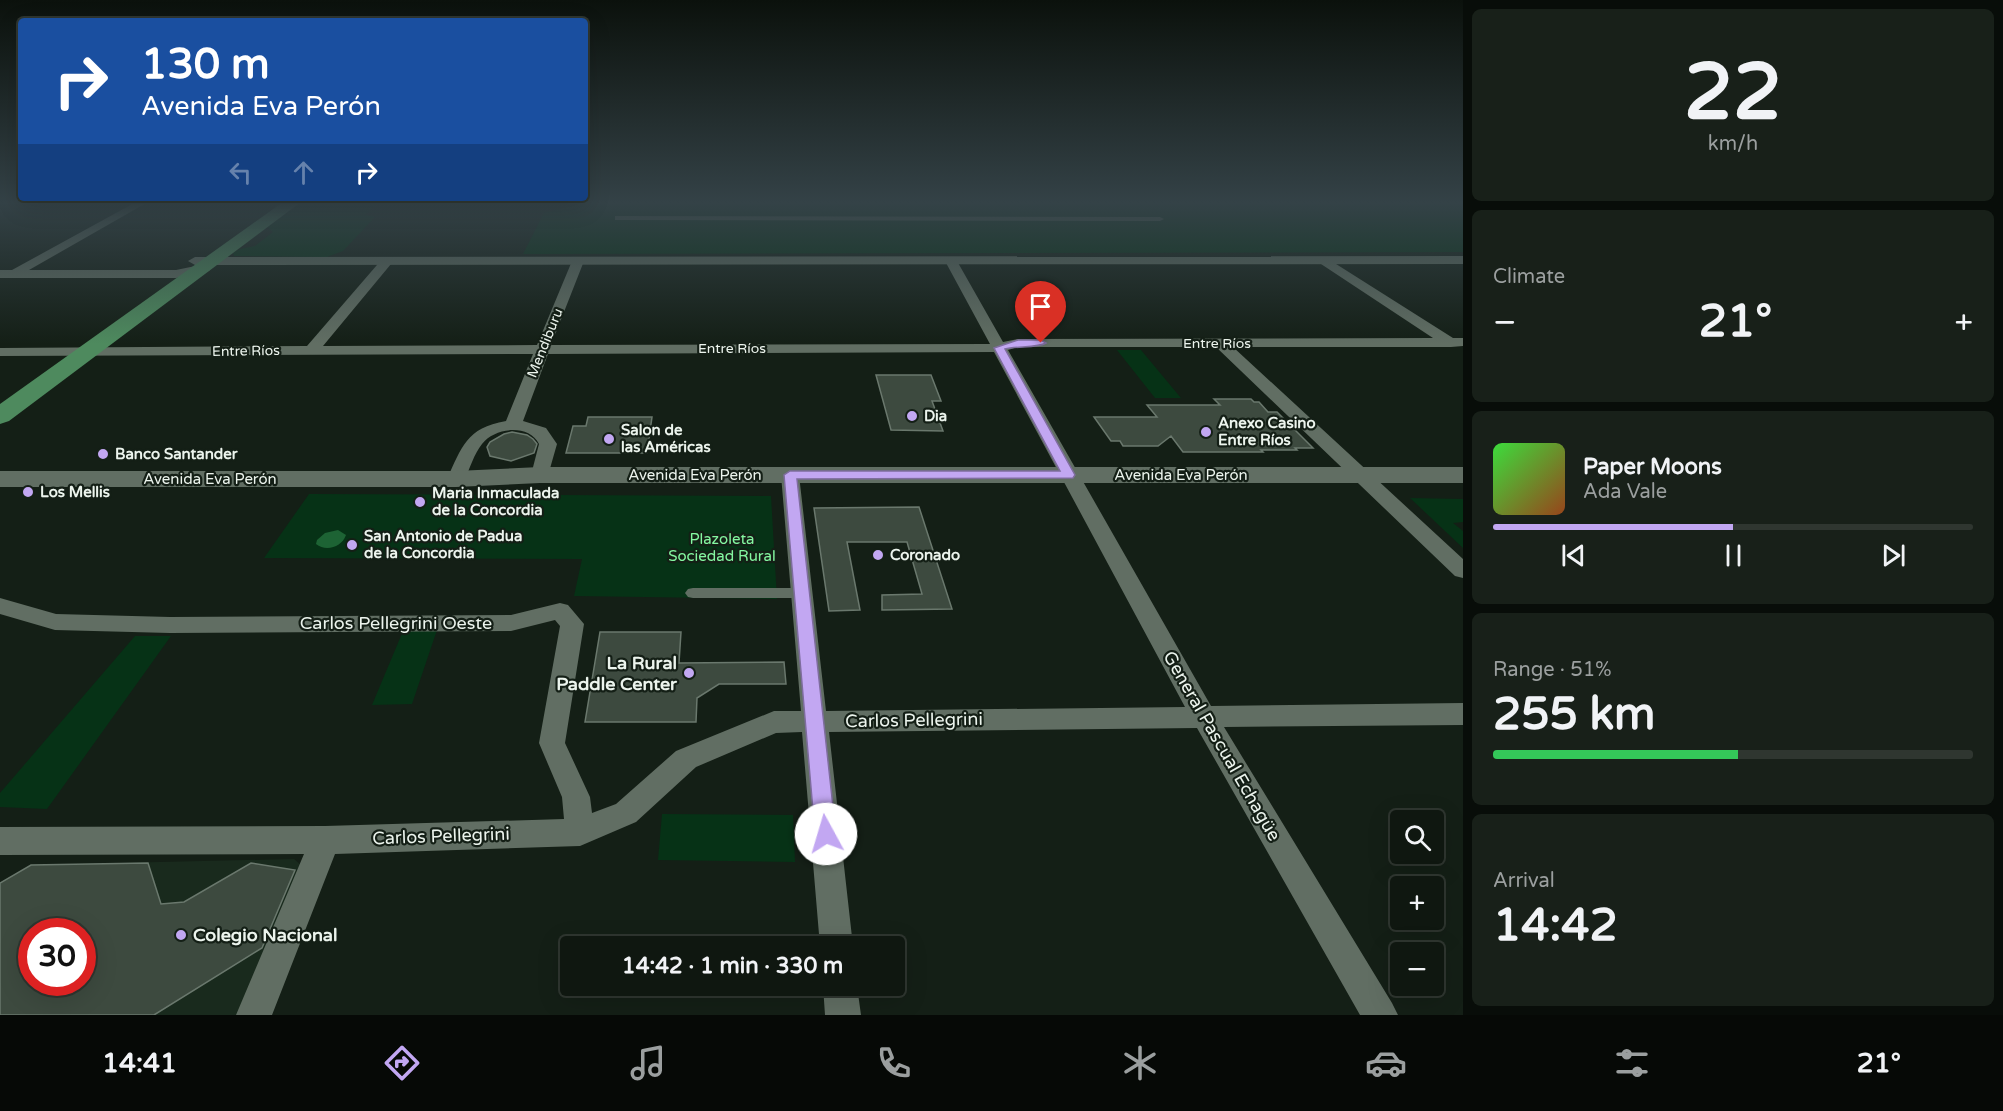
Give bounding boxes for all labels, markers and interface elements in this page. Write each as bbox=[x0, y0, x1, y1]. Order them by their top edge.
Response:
text: 130 m bbox=[141, 39, 270, 90]
icon: right bbox=[42, 42, 120, 120]
text: 22 bbox=[1684, 46, 1782, 140]
text: Avenida Eva Perón bbox=[141, 90, 381, 123]
text: km/h bbox=[1708, 132, 1758, 156]
icon: left bbox=[224, 156, 257, 189]
icon: ahead bbox=[287, 156, 320, 189]
icon: right bbox=[350, 156, 383, 189]
text: Climate bbox=[1493, 265, 1565, 289]
pin bbox=[1015, 281, 1066, 343]
icon: arrive bbox=[1024, 290, 1057, 323]
text: 21° bbox=[1699, 295, 1772, 349]
text: − bbox=[1493, 303, 1517, 342]
text: + bbox=[1954, 303, 1973, 342]
street label: Mendiburu bbox=[523, 306, 567, 380]
street label: Entre Ríos bbox=[1183, 335, 1251, 352]
street label: Entre Ríos bbox=[698, 340, 766, 357]
street label: Entre Ríos bbox=[212, 342, 280, 360]
place label: Dia bbox=[924, 407, 947, 425]
marker: Dia bbox=[905, 409, 919, 423]
place label: Anexo Casino Entre Ríos bbox=[1218, 414, 1316, 449]
place label: Salon de las Américas bbox=[621, 421, 711, 456]
marker: Anexo Casino Entre Ríos bbox=[1199, 425, 1213, 439]
marker: Salon de las Américas bbox=[602, 432, 616, 446]
place label: Banco Santander bbox=[115, 445, 238, 463]
marker: Banco Santander bbox=[96, 447, 110, 461]
text: Paper Moons bbox=[1583, 454, 1722, 480]
street label: Avenida Eva Perón bbox=[628, 466, 762, 484]
street label: Avenida Eva Perón bbox=[1114, 466, 1248, 484]
street label: Avenida Eva Perón bbox=[143, 470, 277, 488]
text: Ada Vale bbox=[1583, 480, 1667, 504]
place label: Los Mellis bbox=[40, 483, 110, 501]
place label: Maria Inmaculada de la Concordia bbox=[432, 484, 559, 519]
marker: Los Mellis bbox=[21, 485, 35, 499]
marker: Maria Inmaculada de la Concordia bbox=[413, 495, 427, 509]
place label: San Antonio de Padua de la Concordia bbox=[364, 527, 522, 562]
park label: Plazoleta Sociedad Rural bbox=[668, 530, 776, 565]
marker: San Antonio de Padua de la Concordia bbox=[345, 538, 359, 552]
icon: previous bbox=[1557, 539, 1590, 572]
icon: pause bbox=[1717, 539, 1750, 572]
icon: next bbox=[1877, 539, 1910, 572]
place label: Coronado bbox=[890, 546, 960, 564]
marker: Coronado bbox=[871, 548, 885, 562]
street label: Carlos Pellegrini Oeste bbox=[300, 612, 492, 634]
street label: General Pascual Echagüe bbox=[1159, 647, 1285, 845]
place label: La Rural Paddle Center bbox=[556, 652, 678, 695]
text: Range · 51% bbox=[1493, 658, 1612, 682]
marker: La Rural Paddle Center bbox=[682, 666, 696, 680]
text: 255 km bbox=[1493, 688, 1655, 742]
street label: Carlos Pellegrini bbox=[845, 708, 983, 732]
position arrow bbox=[794, 802, 858, 866]
map controls bbox=[1390, 810, 1444, 996]
button: search bbox=[1390, 810, 1444, 864]
street label: Carlos Pellegrini bbox=[372, 823, 510, 849]
text: Arrival bbox=[1493, 869, 1555, 893]
button: + bbox=[1390, 876, 1444, 930]
text: 14:42 bbox=[1493, 899, 1618, 953]
speed limit sign: 30 bbox=[18, 918, 96, 996]
place label: Colegio Nacional bbox=[193, 924, 337, 946]
marker: Colegio Nacional bbox=[174, 928, 188, 942]
button: − bbox=[1390, 942, 1444, 996]
text: 14:42 · 1 min · 330 m bbox=[622, 953, 843, 979]
icon: directions bbox=[381, 1042, 423, 1084]
icon: music bbox=[627, 1042, 669, 1084]
icon: phone bbox=[873, 1042, 915, 1084]
icon: climate bbox=[1119, 1042, 1161, 1084]
icon: car bbox=[1365, 1042, 1407, 1084]
icon: filters bbox=[1611, 1042, 1653, 1084]
text: 14:41 bbox=[102, 1047, 177, 1080]
text: 21° bbox=[1857, 1047, 1901, 1080]

